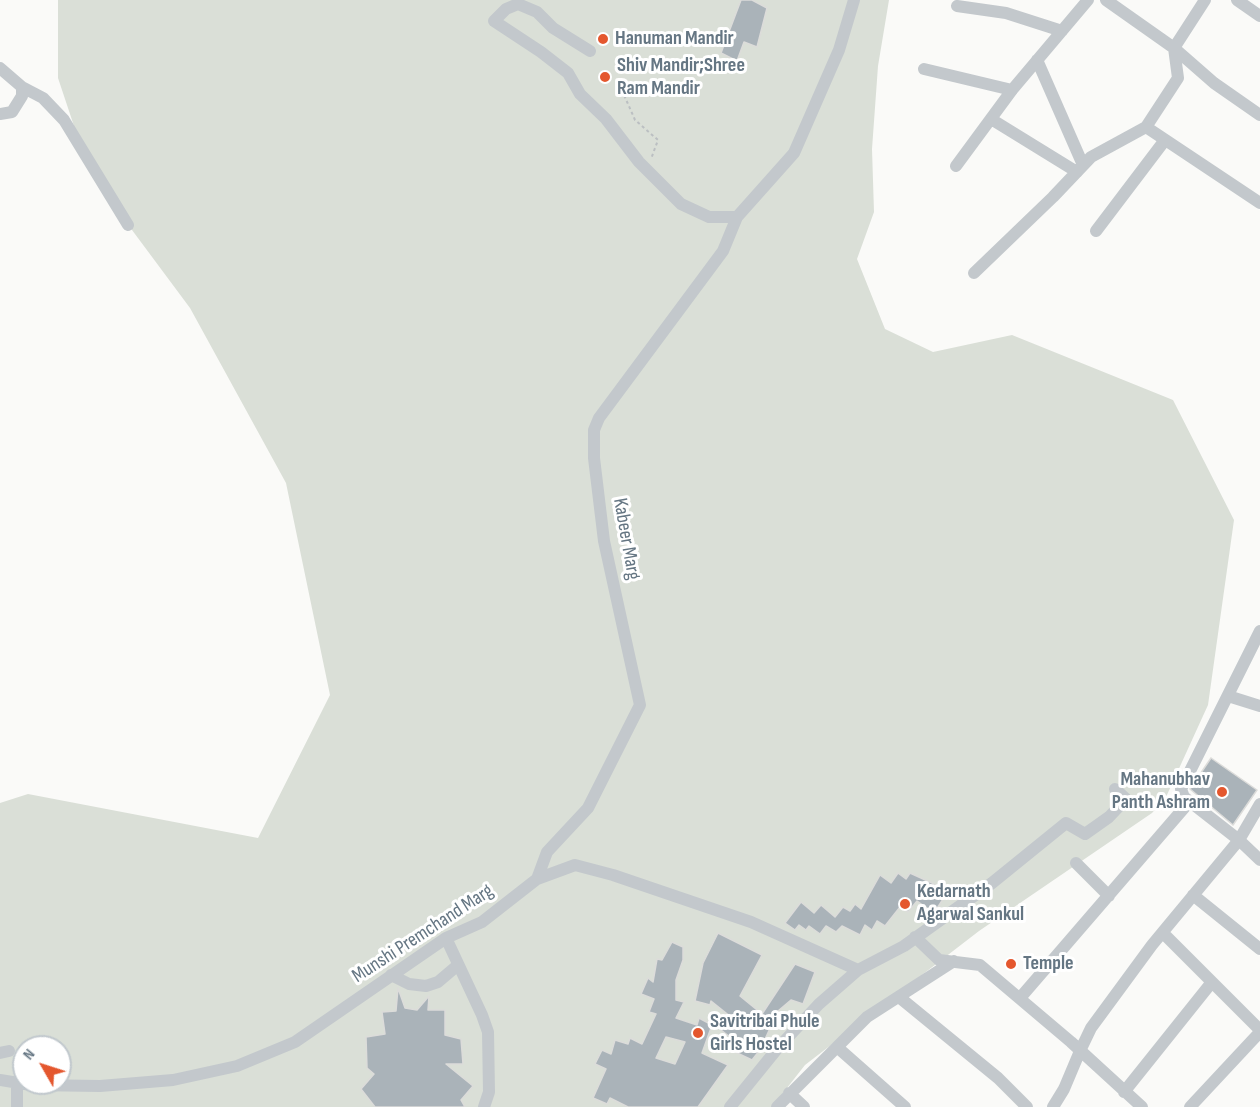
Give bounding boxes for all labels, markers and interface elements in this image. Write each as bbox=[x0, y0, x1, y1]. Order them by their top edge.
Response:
place label: Hanuman Mandir bbox=[615, 27, 734, 51]
marker: Hanuman Mandir bbox=[596, 32, 610, 46]
place label: Shiv Mandir;Shree Ram Mandir bbox=[617, 54, 745, 101]
marker: Shiv Mandir;Shree Ram Mandir bbox=[598, 70, 612, 84]
street label: Kabeer Marg bbox=[607, 496, 645, 582]
place label: Mahanubhav Panth Ashram bbox=[1112, 768, 1210, 815]
marker: Mahanubhav Panth Ashram bbox=[1215, 785, 1229, 799]
street label: Munshi Premchand Marg bbox=[348, 879, 498, 989]
place label: Kedarnath Agarwal Sankul bbox=[917, 880, 1024, 927]
marker: Kedarnath Agarwal Sankul bbox=[898, 897, 912, 911]
place label: Temple bbox=[1023, 952, 1074, 976]
marker: Temple bbox=[1004, 957, 1018, 971]
place label: Savitribai Phule Girls Hostel bbox=[710, 1010, 820, 1057]
marker: Savitribai Phule Girls Hostel bbox=[691, 1026, 705, 1040]
north arrow bbox=[12, 1035, 72, 1095]
text: N bbox=[19, 1045, 39, 1064]

